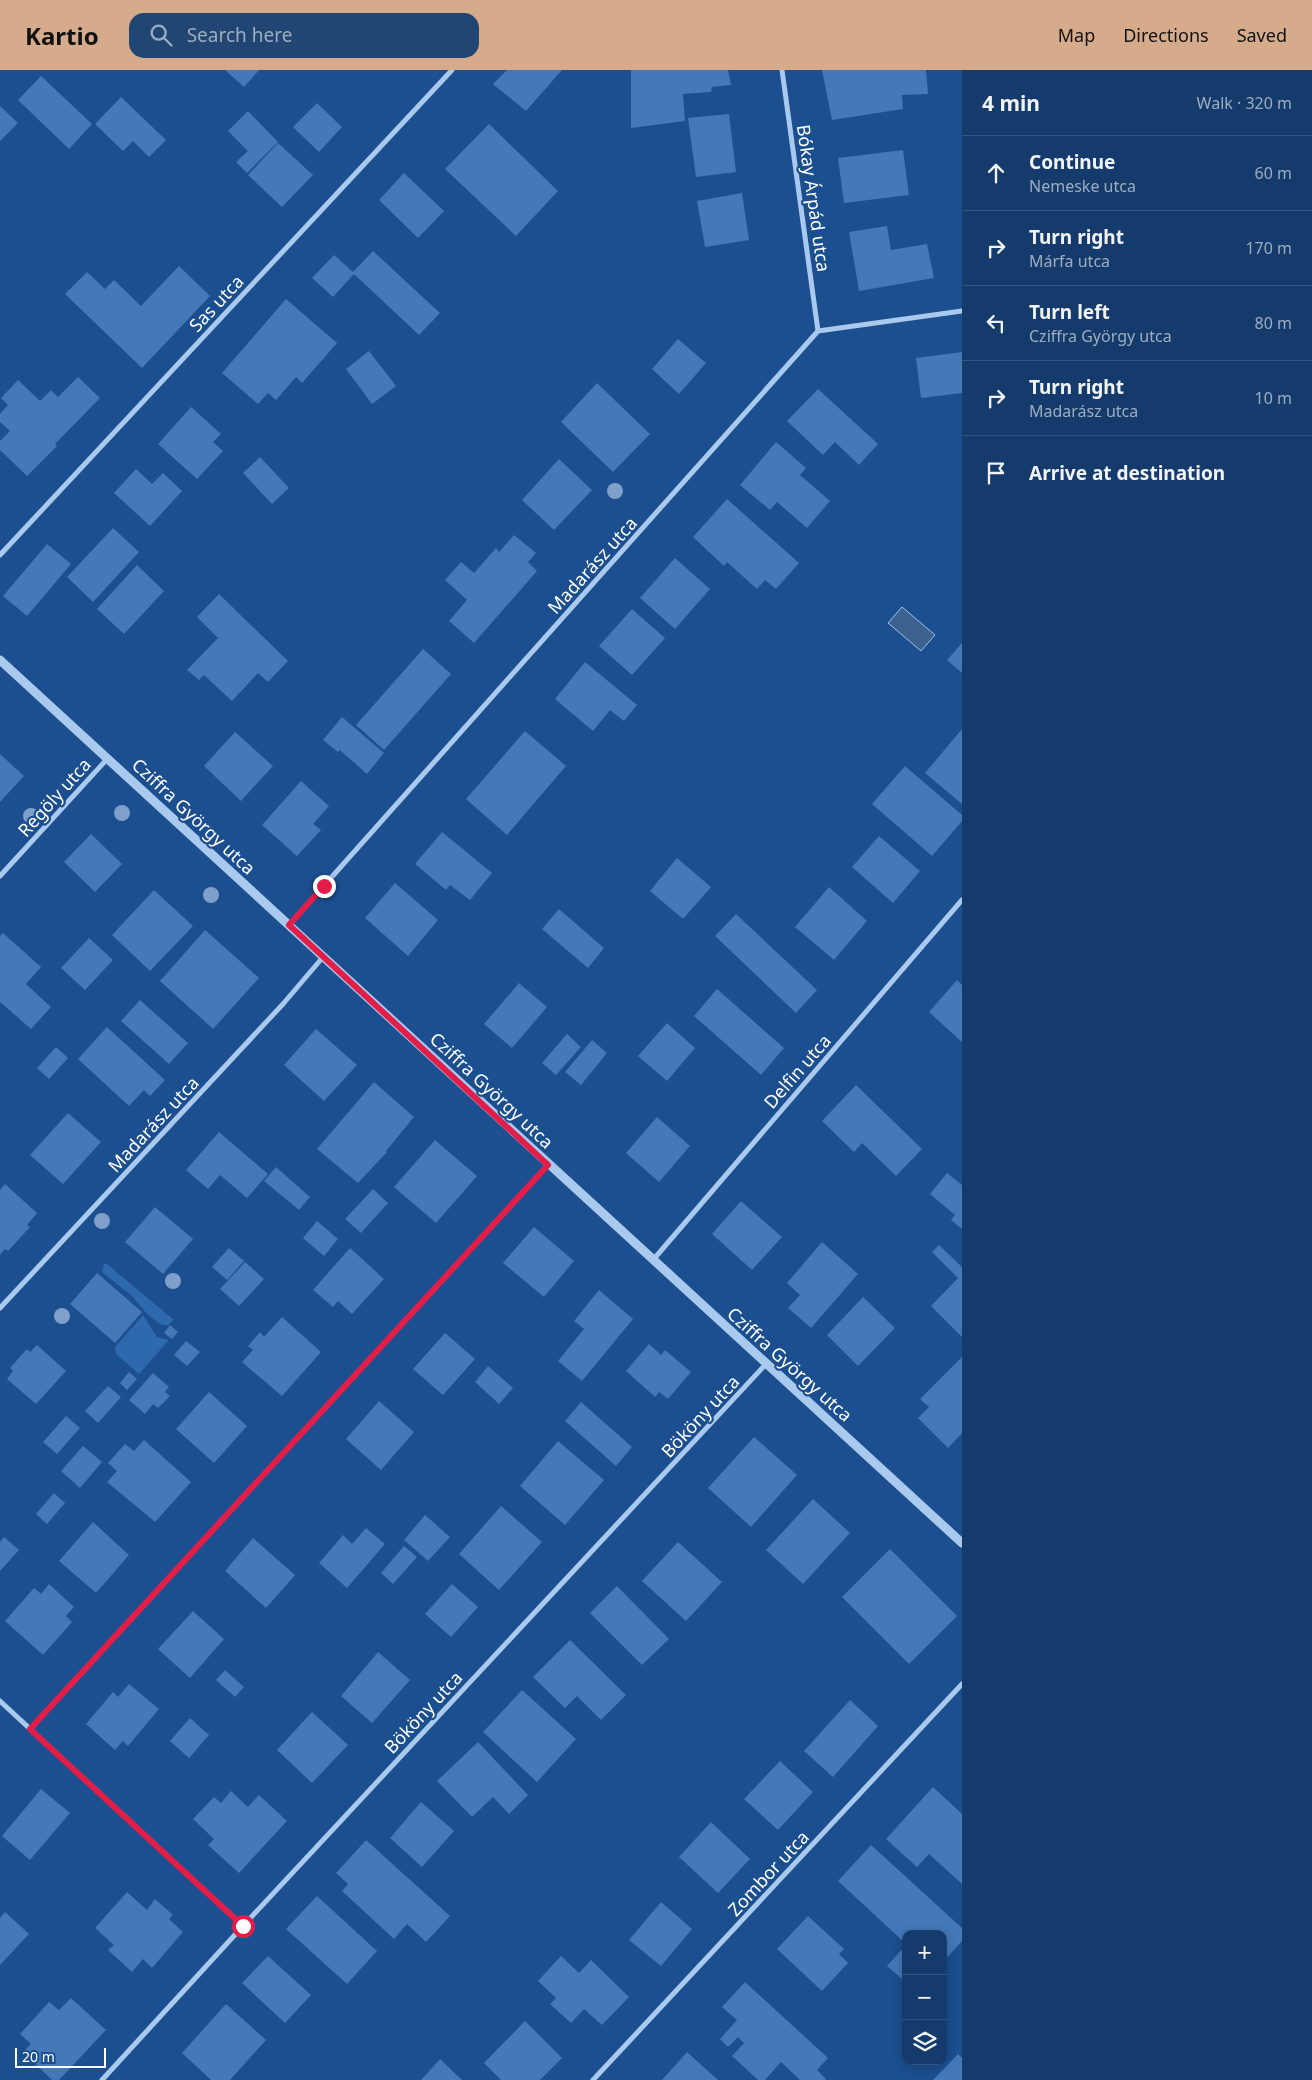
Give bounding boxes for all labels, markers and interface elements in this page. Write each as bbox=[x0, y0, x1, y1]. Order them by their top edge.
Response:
search box bbox=[129, 13, 479, 58]
text: Kartio bbox=[25, 19, 99, 52]
icon: search bbox=[147, 21, 175, 49]
text: Search here bbox=[187, 22, 292, 48]
text: Map bbox=[1058, 23, 1095, 47]
text: Directions bbox=[1123, 23, 1209, 47]
text: Saved bbox=[1237, 23, 1287, 47]
text: 4 min bbox=[982, 89, 1040, 117]
text: Walk · 320 m bbox=[1197, 92, 1292, 114]
street label: Bókay Árpád utca bbox=[792, 123, 836, 273]
text: Continue bbox=[1029, 149, 1115, 175]
icon: ahead bbox=[982, 159, 1010, 187]
text: 60 m bbox=[1255, 162, 1292, 184]
text: Nemeske utca bbox=[1029, 175, 1136, 197]
text: Turn right bbox=[1029, 224, 1124, 250]
icon: right bbox=[982, 234, 1010, 262]
text: 170 m bbox=[1245, 237, 1292, 259]
text: Márfa utca bbox=[1029, 250, 1110, 272]
street label: Sas utca bbox=[183, 269, 249, 337]
text: Turn left bbox=[1029, 299, 1110, 325]
icon: left bbox=[982, 309, 1010, 337]
text: 80 m bbox=[1255, 312, 1292, 334]
text: Cziffra György utca bbox=[1029, 325, 1172, 347]
text: Turn right bbox=[1029, 374, 1124, 400]
icon: right bbox=[982, 384, 1010, 412]
text: 10 m bbox=[1255, 387, 1292, 409]
text: Madarász utca bbox=[1029, 400, 1138, 422]
icon: arrive bbox=[982, 459, 1010, 487]
text: Arrive at destination bbox=[1029, 460, 1225, 486]
street label: Madarász utca bbox=[542, 511, 642, 619]
street label: Regöly utca bbox=[12, 752, 96, 842]
street label: Cziffra György utca bbox=[127, 753, 261, 879]
route end bbox=[313, 875, 336, 898]
street label: Cziffra György utca bbox=[425, 1027, 559, 1153]
street label: Delfin utca bbox=[758, 1029, 836, 1113]
street label: Madarász utca bbox=[102, 1071, 204, 1177]
street label: Cziffra György utca bbox=[722, 1301, 858, 1427]
street label: Bököny utca bbox=[656, 1370, 744, 1462]
street label: Bököny utca bbox=[379, 1666, 467, 1758]
street label: Zombor utca bbox=[722, 1825, 814, 1921]
route start bbox=[232, 1915, 255, 1938]
map controls bbox=[902, 1930, 947, 2065]
button: + bbox=[902, 1930, 947, 1975]
button: − bbox=[902, 1975, 947, 2020]
button: layers bbox=[902, 2020, 947, 2065]
scale bar bbox=[15, 2045, 106, 2068]
text: 20 m bbox=[22, 2047, 55, 2066]

